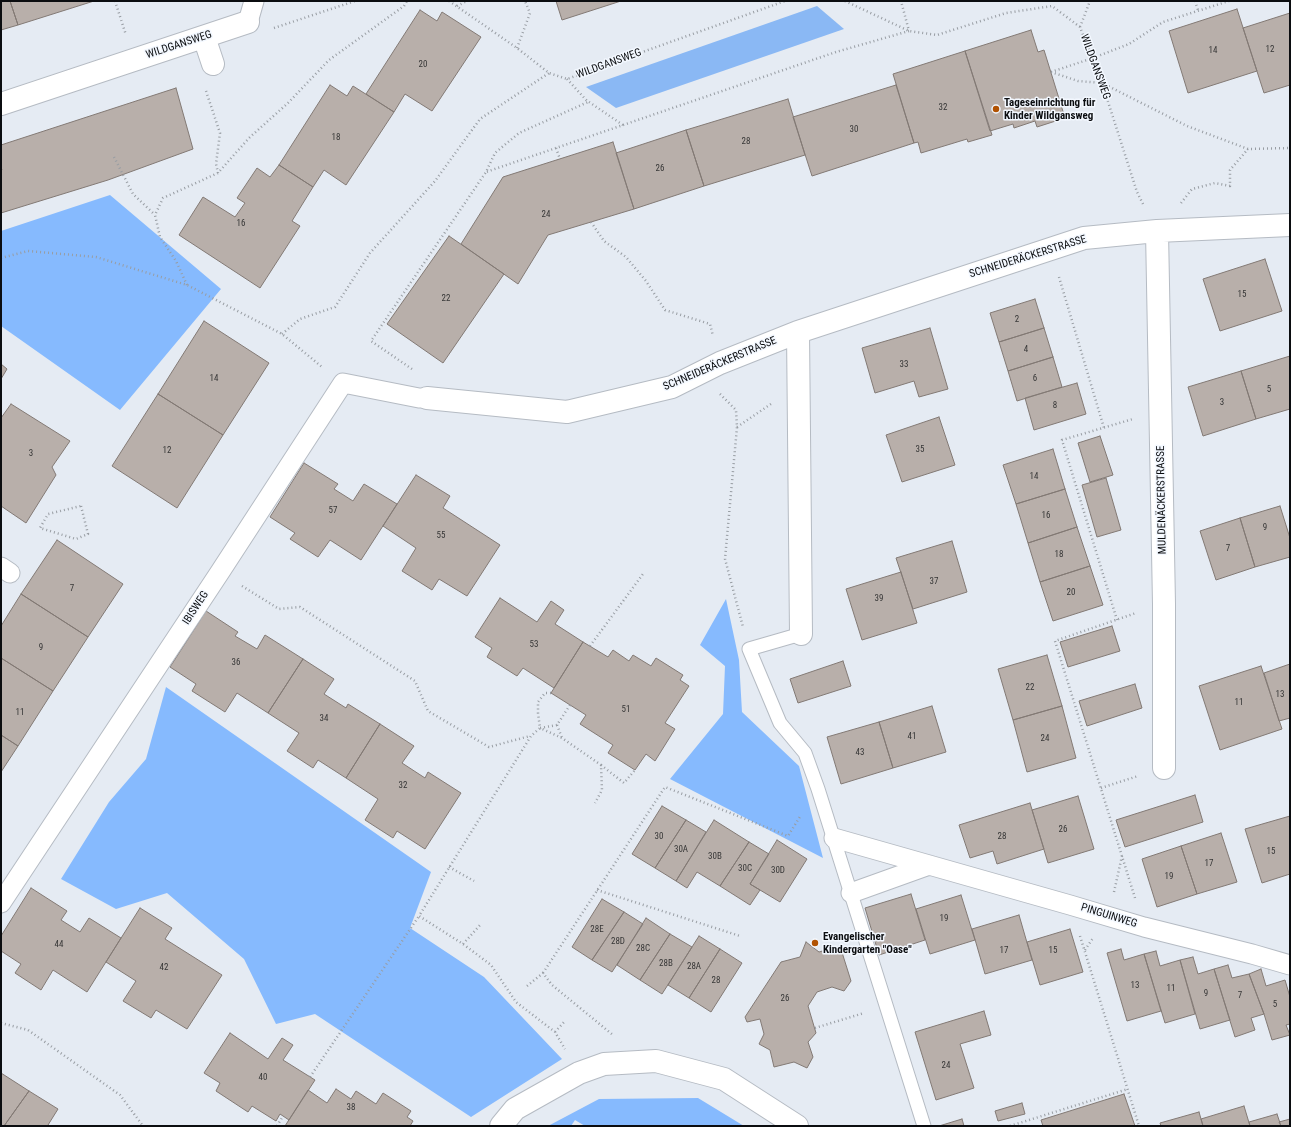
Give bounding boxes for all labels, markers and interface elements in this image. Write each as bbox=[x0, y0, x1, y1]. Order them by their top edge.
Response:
street label: WILDGANSWEG bbox=[144, 28, 214, 62]
street label: WILDGANSWEG bbox=[1077, 33, 1113, 101]
house number: 12 bbox=[1266, 45, 1274, 55]
street label: WILDGANSWEG bbox=[575, 46, 643, 82]
house number: 14 bbox=[1209, 46, 1217, 56]
house number: 20 bbox=[419, 60, 427, 70]
place label: Tageseinrichtung für Kinder Wildgansweg bbox=[1004, 96, 1095, 122]
house number: 32 bbox=[939, 103, 947, 113]
marker: Tageseinrichtung für Kinder Wildgansweg bbox=[991, 104, 1001, 114]
house number: 30 bbox=[850, 125, 858, 135]
house number: 18 bbox=[332, 133, 340, 143]
house number: 28 bbox=[742, 137, 750, 147]
house number: 26 bbox=[656, 164, 664, 174]
house number: 24 bbox=[542, 210, 550, 220]
house number: 16 bbox=[237, 219, 245, 229]
street label: SCHNEIDERÄCKERSTRASSE bbox=[968, 233, 1088, 281]
house number: 15 bbox=[1238, 290, 1246, 300]
house number: 22 bbox=[442, 294, 450, 304]
house number: 2 bbox=[1015, 315, 1019, 325]
street label: SCHNEIDERÄCKERSTRASSE bbox=[661, 334, 779, 394]
house number: 4 bbox=[1024, 345, 1028, 355]
house number: 33 bbox=[900, 360, 908, 370]
house number: 14 bbox=[210, 374, 218, 384]
house number: 6 bbox=[1033, 374, 1037, 384]
house number: 5 bbox=[1267, 385, 1271, 395]
house number: 3 bbox=[1220, 398, 1224, 408]
house number: 8 bbox=[1053, 401, 1057, 411]
house number: 35 bbox=[916, 445, 924, 455]
house number: 12 bbox=[163, 446, 171, 456]
street label: MULDENÄCKERSTRASSE bbox=[1154, 446, 1170, 554]
house number: 3 bbox=[29, 449, 33, 459]
house number: 14 bbox=[1030, 472, 1038, 482]
house number: 57 bbox=[329, 506, 337, 516]
house number: 16 bbox=[1042, 511, 1050, 521]
house number: 9 bbox=[1263, 523, 1267, 533]
house number: 55 bbox=[437, 531, 445, 541]
house number: 7 bbox=[1226, 544, 1230, 554]
house number: 18 bbox=[1055, 550, 1063, 560]
house number: 37 bbox=[930, 577, 938, 587]
house number: 7 bbox=[70, 584, 74, 594]
house number: 20 bbox=[1067, 588, 1075, 598]
street label: IBISWEG bbox=[180, 589, 212, 627]
house number: 39 bbox=[875, 594, 883, 604]
house number: 53 bbox=[530, 640, 538, 650]
house number: 9 bbox=[39, 643, 43, 653]
house number: 36 bbox=[232, 658, 240, 668]
house number: 22 bbox=[1026, 683, 1034, 693]
house number: 13 bbox=[1276, 690, 1284, 700]
house number: 11 bbox=[1235, 698, 1243, 708]
house number: 51 bbox=[622, 705, 630, 715]
house number: 11 bbox=[16, 708, 24, 718]
house number: 34 bbox=[320, 714, 328, 724]
house number: 41 bbox=[908, 732, 916, 742]
house number: 24 bbox=[1041, 734, 1049, 744]
house number: 43 bbox=[856, 748, 864, 758]
house number: 32 bbox=[399, 781, 407, 791]
house number: 26 bbox=[1059, 825, 1067, 835]
house number: 30 bbox=[655, 832, 663, 842]
house number: 28 bbox=[998, 832, 1006, 842]
house number: 30A bbox=[674, 845, 688, 855]
house number: 15 bbox=[1267, 847, 1275, 857]
house number: 30B bbox=[708, 852, 722, 862]
house number: 17 bbox=[1205, 859, 1213, 869]
house number: 30C bbox=[738, 864, 752, 874]
house number: 30D bbox=[771, 866, 785, 876]
house number: 19 bbox=[1165, 872, 1173, 882]
street label: PINGUINWEG bbox=[1079, 901, 1139, 931]
house number: 19 bbox=[940, 914, 948, 924]
house number: 28E bbox=[590, 925, 604, 935]
place label: Evangelischer Kindergarten "Oase" bbox=[823, 930, 912, 956]
house number: 28D bbox=[611, 937, 625, 947]
marker: Evangelischer Kindergarten "Oase" bbox=[810, 938, 820, 948]
house number: 44 bbox=[55, 940, 63, 950]
house number: 28C bbox=[636, 944, 650, 954]
house number: 17 bbox=[1000, 946, 1008, 956]
house number: 15 bbox=[1049, 946, 1057, 956]
house number: 28B bbox=[659, 959, 673, 969]
house number: 28A bbox=[687, 962, 701, 972]
house number: 42 bbox=[160, 963, 168, 973]
house number: 28 bbox=[712, 976, 720, 986]
house number: 13 bbox=[1131, 981, 1139, 991]
house number: 11 bbox=[1167, 984, 1175, 994]
house number: 9 bbox=[1204, 989, 1208, 999]
house number: 7 bbox=[1238, 991, 1242, 1001]
house number: 26 bbox=[781, 994, 789, 1004]
house number: 5 bbox=[1273, 1000, 1277, 1010]
house number: 24 bbox=[942, 1061, 950, 1071]
house number: 40 bbox=[259, 1073, 267, 1083]
house number: 38 bbox=[347, 1103, 355, 1113]

